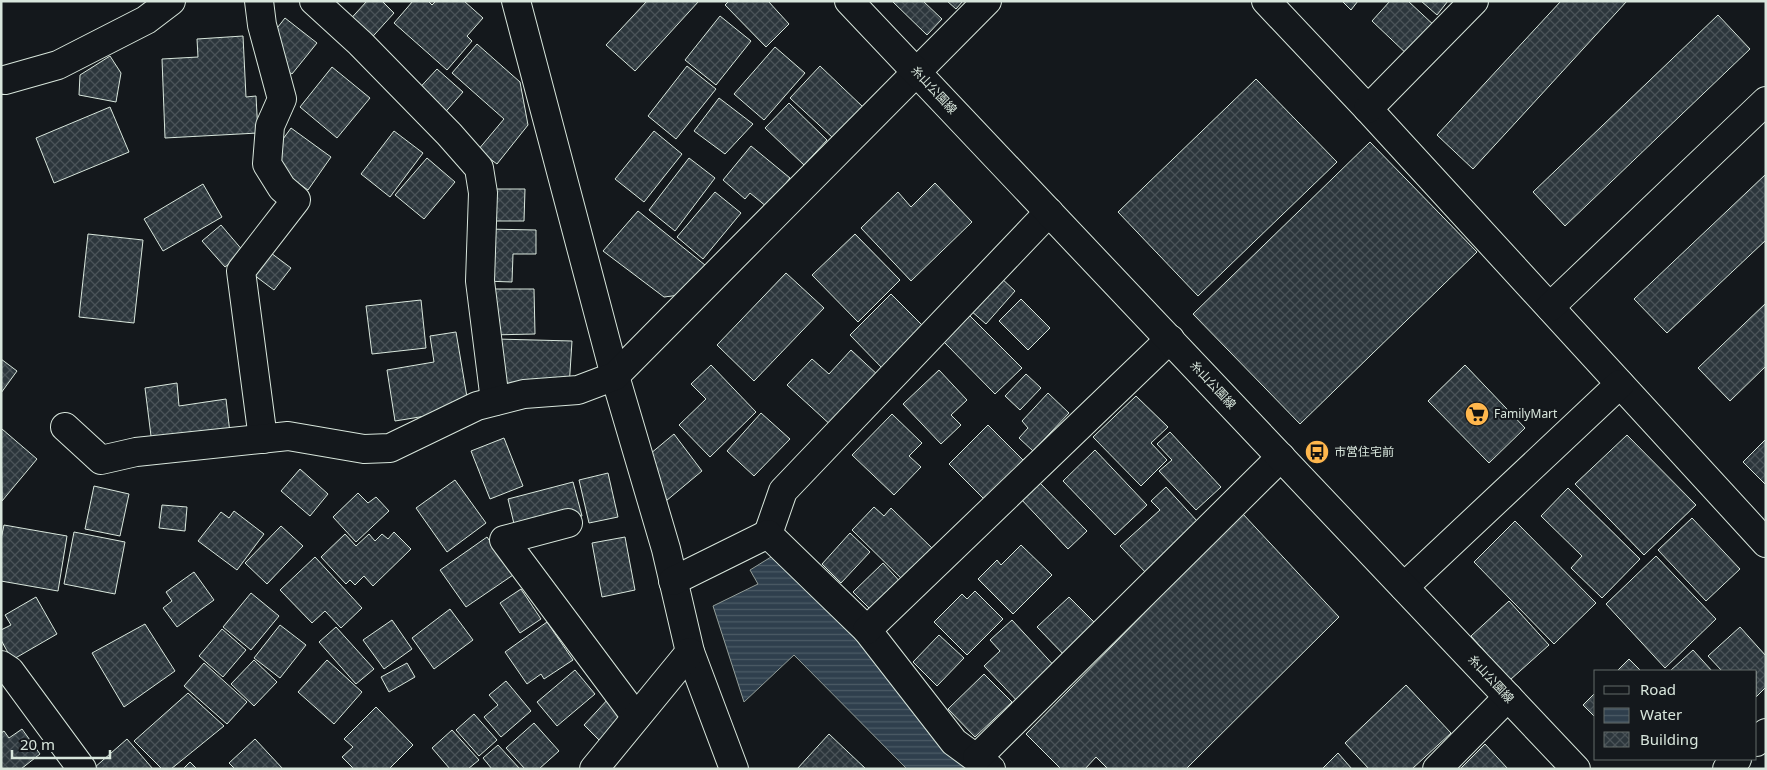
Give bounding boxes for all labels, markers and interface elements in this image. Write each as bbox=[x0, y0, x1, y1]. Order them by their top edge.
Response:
street label: 糸山公園線 bbox=[908, 62, 961, 117]
street label: 糸山公園線 bbox=[1187, 357, 1240, 412]
supermarket icon: FamilyMart bbox=[1464, 401, 1490, 427]
place label: FamilyMart bbox=[1494, 405, 1558, 422]
bus stop icon: 市営住宅前 bbox=[1304, 439, 1330, 465]
place label: 市営住宅前 bbox=[1334, 443, 1394, 460]
street label: 糸山公園線 bbox=[1465, 651, 1518, 706]
legend bbox=[1594, 670, 1757, 760]
text: Road bbox=[1640, 679, 1676, 699]
text: Water bbox=[1640, 704, 1682, 724]
scale bar bbox=[12, 728, 110, 760]
text: Building bbox=[1640, 729, 1698, 749]
text: 20 m bbox=[20, 734, 55, 754]

